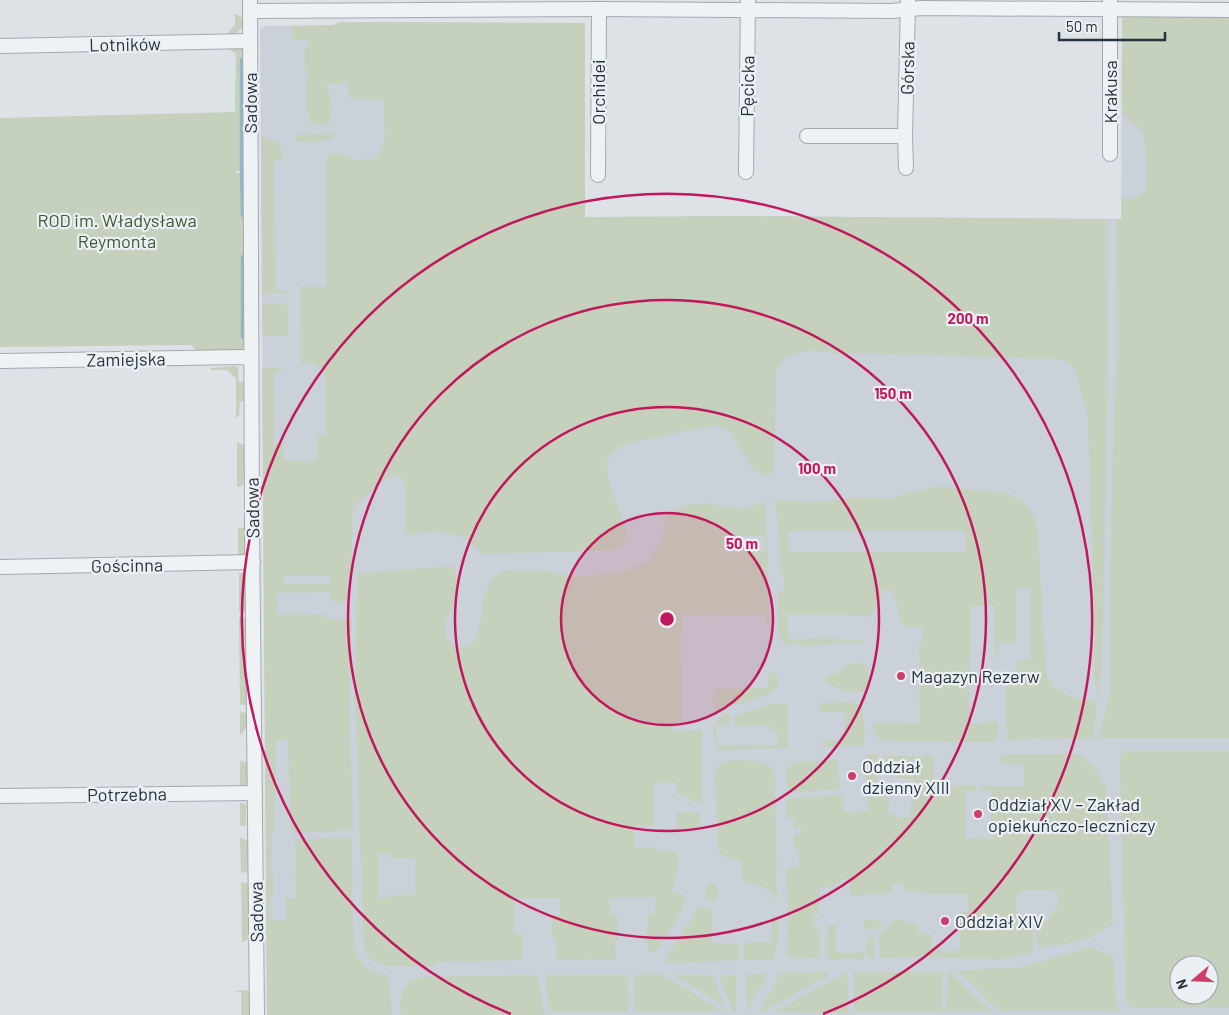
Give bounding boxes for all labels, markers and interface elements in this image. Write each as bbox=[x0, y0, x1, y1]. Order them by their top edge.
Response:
scale bar bbox=[1059, 10, 1165, 42]
text: 50 m bbox=[1066, 17, 1098, 35]
street label: Lotników bbox=[89, 32, 161, 56]
street label: Górska bbox=[896, 41, 918, 95]
street label: Pęcicka bbox=[735, 55, 759, 117]
street label: Orchidei bbox=[587, 59, 609, 125]
street label: Krakusa bbox=[1099, 60, 1121, 124]
street label: Sadowa bbox=[239, 73, 261, 133]
park label: ROD im. Władysława Reymonta bbox=[37, 209, 197, 252]
text: 200 m bbox=[947, 309, 989, 327]
street label: Zamiejska bbox=[86, 347, 166, 371]
text: 150 m bbox=[874, 384, 912, 402]
text: 100 m bbox=[798, 459, 836, 477]
street label: Sadowa bbox=[240, 477, 264, 539]
text: 50 m bbox=[726, 534, 758, 552]
street label: Gościnna bbox=[91, 553, 163, 577]
centre of rings bbox=[658, 610, 676, 628]
place label: Magazyn Rezerw bbox=[911, 665, 1040, 687]
marker: Magazyn Rezerw bbox=[895, 670, 907, 682]
place label: Oddział dzienny XIII bbox=[862, 755, 950, 798]
marker: Oddział dzienny XIII bbox=[846, 770, 858, 782]
street label: Potrzebna bbox=[87, 782, 167, 806]
place label: Oddział XV – Zakład opiekuńczo-leczniczy bbox=[988, 793, 1156, 836]
marker: Oddział XV – Zakład opiekuńczo-leczniczy bbox=[972, 808, 984, 820]
street label: Sadowa bbox=[244, 881, 268, 943]
place label: Oddział XIV bbox=[955, 910, 1044, 932]
marker: Oddział XIV bbox=[939, 915, 951, 927]
north arrow bbox=[1169, 955, 1219, 1005]
text: N bbox=[1172, 977, 1191, 992]

